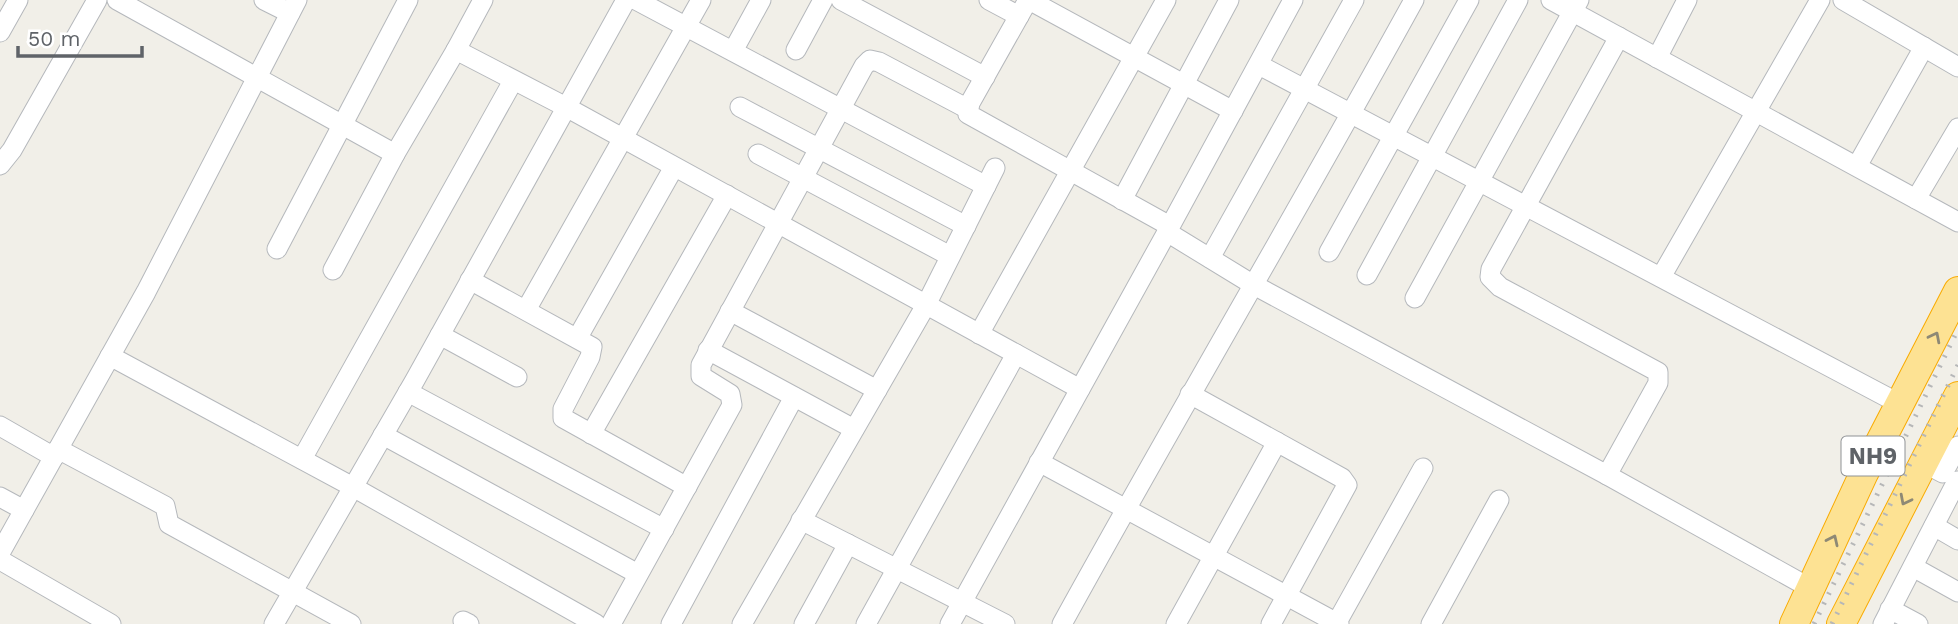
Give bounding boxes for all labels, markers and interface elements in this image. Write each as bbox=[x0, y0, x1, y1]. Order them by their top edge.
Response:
scale bar bbox=[18, 14, 142, 58]
text: 50 m bbox=[28, 26, 80, 51]
one-way arrow bbox=[1926, 331, 1940, 344]
road number: NH9 bbox=[1842, 436, 1904, 476]
one-way arrow bbox=[1899, 493, 1913, 505]
one-way arrow bbox=[1825, 535, 1839, 547]

